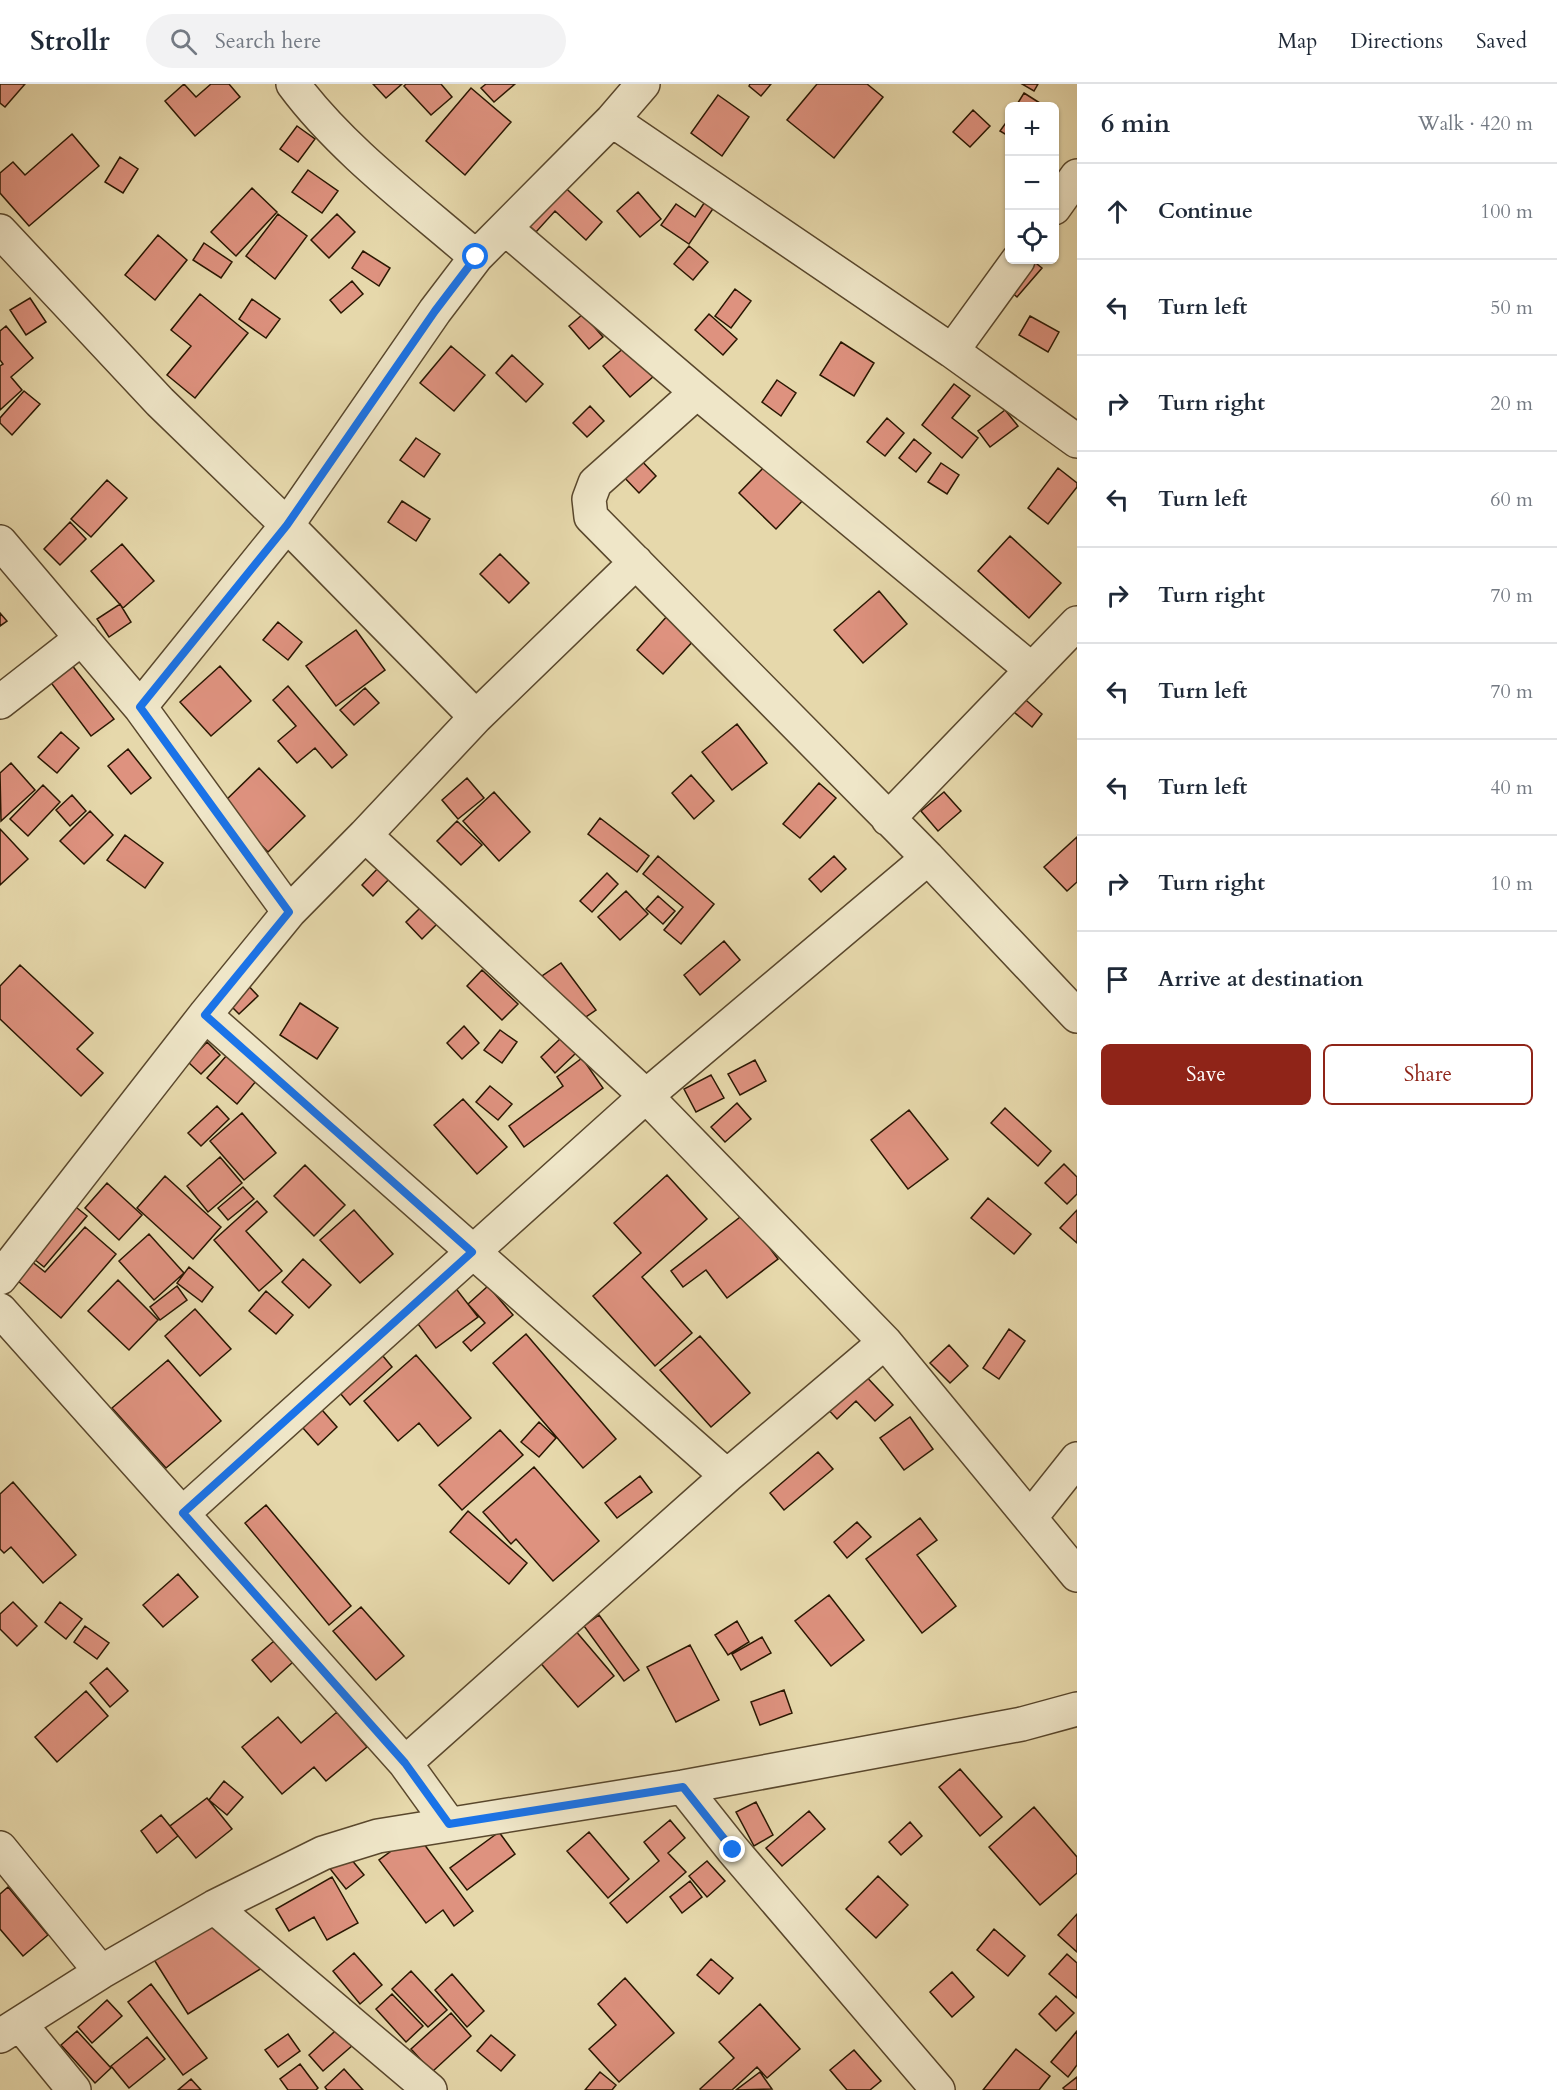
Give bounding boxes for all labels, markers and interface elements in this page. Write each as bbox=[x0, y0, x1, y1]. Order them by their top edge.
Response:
search box bbox=[146, 14, 566, 68]
text: Strollr bbox=[30, 22, 110, 60]
icon: search bbox=[167, 25, 200, 58]
text: Search here bbox=[215, 26, 321, 56]
text: Map bbox=[1277, 27, 1317, 56]
text: Directions bbox=[1350, 27, 1443, 56]
text: Saved bbox=[1476, 27, 1527, 56]
map controls bbox=[1005, 102, 1059, 264]
button: + bbox=[1005, 102, 1059, 156]
text: 6 min bbox=[1101, 106, 1170, 141]
text: Walk · 420 m bbox=[1418, 110, 1533, 137]
button: − bbox=[1005, 156, 1059, 210]
icon: ahead bbox=[1101, 195, 1134, 228]
text: Continue bbox=[1158, 196, 1253, 226]
text: 100 m bbox=[1480, 198, 1533, 225]
button: locate bbox=[1005, 210, 1059, 264]
route start bbox=[462, 243, 488, 269]
icon: left bbox=[1101, 291, 1134, 324]
text: Turn left bbox=[1158, 292, 1247, 322]
text: 50 m bbox=[1490, 294, 1533, 321]
icon: right bbox=[1101, 387, 1134, 420]
text: Turn right bbox=[1158, 388, 1265, 418]
text: 20 m bbox=[1490, 390, 1533, 417]
icon: left bbox=[1101, 483, 1134, 516]
text: Turn left bbox=[1158, 484, 1247, 514]
text: 60 m bbox=[1490, 486, 1533, 513]
icon: right bbox=[1101, 579, 1134, 612]
text: Turn right bbox=[1158, 580, 1265, 610]
text: 70 m bbox=[1490, 582, 1533, 609]
icon: left bbox=[1101, 675, 1134, 708]
text: Turn left bbox=[1158, 676, 1247, 706]
text: 70 m bbox=[1490, 678, 1533, 705]
icon: left bbox=[1101, 771, 1134, 804]
text: Turn left bbox=[1158, 772, 1247, 802]
text: 40 m bbox=[1490, 774, 1533, 801]
icon: right bbox=[1101, 867, 1134, 900]
text: Turn right bbox=[1158, 868, 1265, 898]
text: 10 m bbox=[1490, 870, 1533, 897]
icon: arrive bbox=[1101, 963, 1134, 996]
text: Arrive at destination bbox=[1158, 964, 1363, 994]
button: Save bbox=[1101, 1044, 1311, 1105]
button: Share bbox=[1323, 1044, 1533, 1105]
route end bbox=[719, 1836, 745, 1862]

